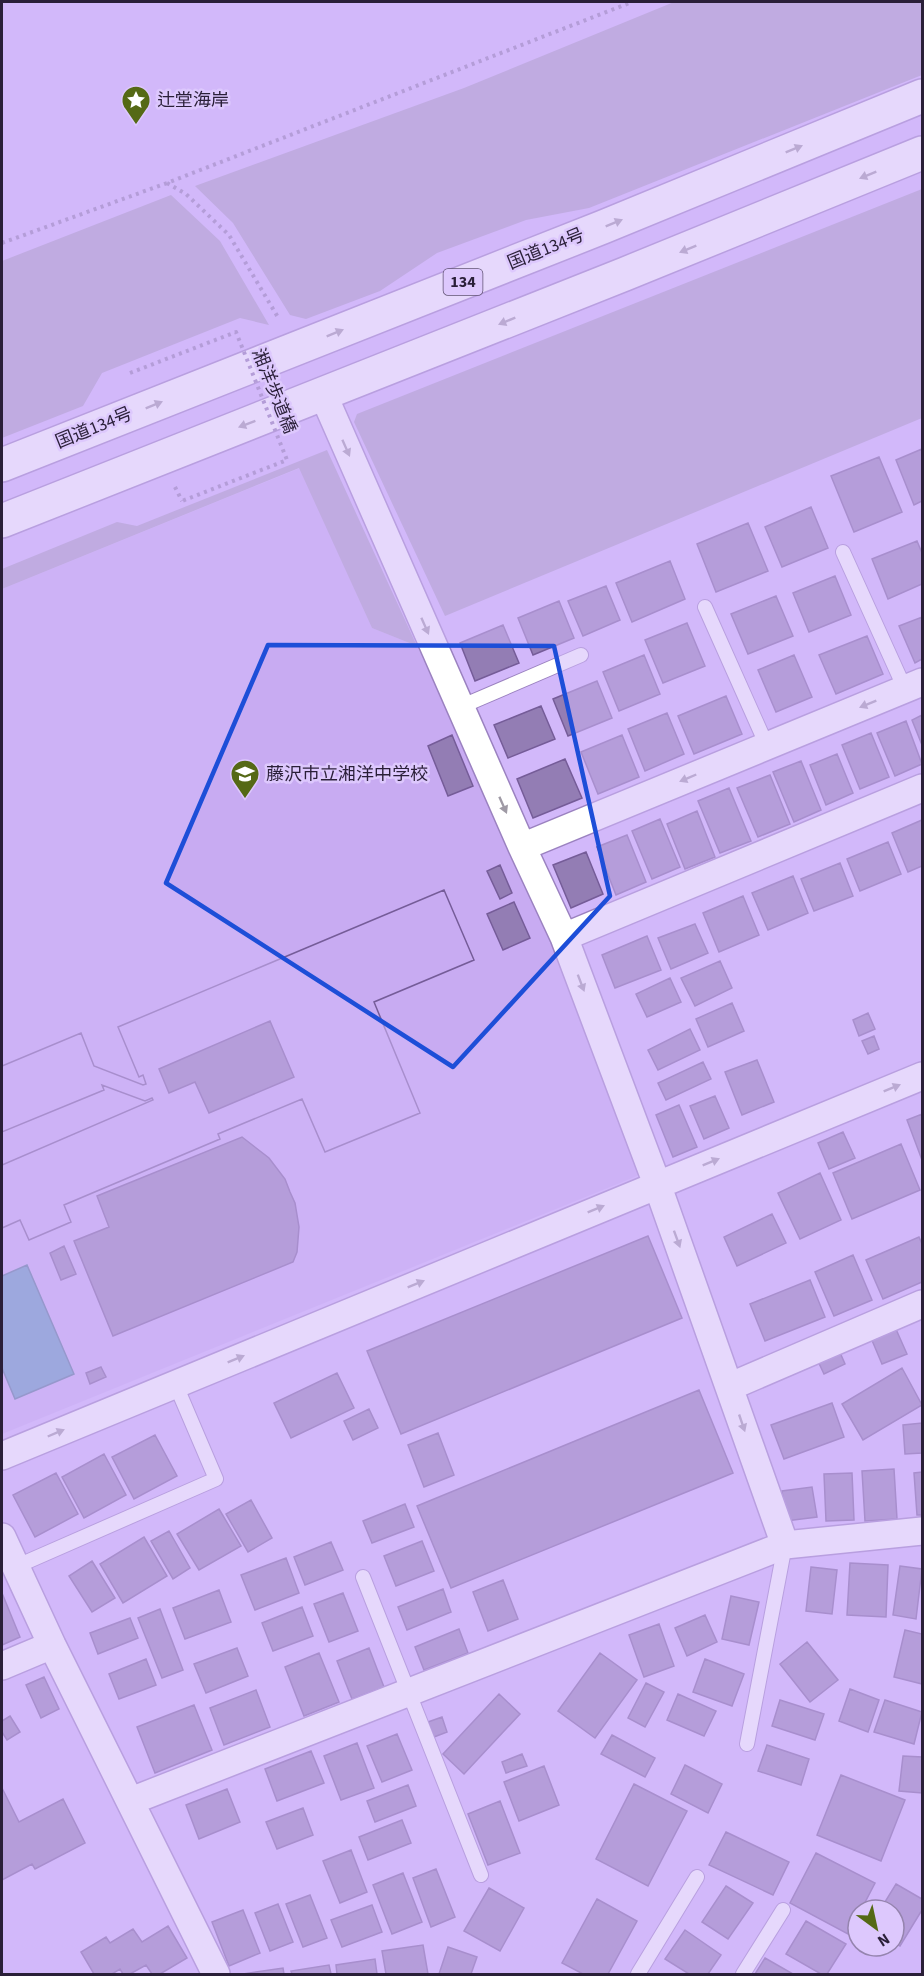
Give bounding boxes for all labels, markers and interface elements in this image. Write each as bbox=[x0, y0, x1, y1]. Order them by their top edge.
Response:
place icon: 辻堂海岸 bbox=[120, 84, 152, 126]
place label: 辻堂海岸 bbox=[157, 88, 229, 113]
one-way arrow bbox=[786, 144, 804, 154]
one-way arrow bbox=[859, 170, 877, 180]
one-way arrow bbox=[605, 218, 623, 227]
street label: 国道134号 bbox=[504, 222, 588, 276]
one-way arrow bbox=[678, 244, 696, 254]
road number: 134 bbox=[444, 269, 482, 295]
one-way arrow bbox=[497, 316, 515, 326]
one-way arrow bbox=[326, 328, 344, 337]
street label: 湘洋歩道橋 bbox=[246, 345, 302, 437]
one-way arrow bbox=[145, 399, 163, 409]
street label: 国道134号 bbox=[52, 401, 136, 455]
one-way arrow bbox=[238, 419, 256, 429]
one-way arrow bbox=[342, 439, 351, 457]
one-way arrow bbox=[420, 618, 429, 635]
one-way arrow bbox=[859, 699, 877, 709]
school or university icon: 藤沢市立湘洋中学校 bbox=[229, 758, 261, 800]
place label: 藤沢市立湘洋中学校 bbox=[266, 762, 428, 787]
one-way arrow bbox=[679, 774, 697, 783]
one-way arrow bbox=[499, 796, 508, 813]
one-way arrow bbox=[577, 975, 587, 993]
one-way arrow bbox=[883, 1083, 901, 1093]
one-way arrow bbox=[702, 1157, 720, 1166]
one-way arrow bbox=[587, 1204, 605, 1213]
one-way arrow bbox=[672, 1230, 682, 1248]
one-way arrow bbox=[407, 1279, 425, 1289]
one-way arrow bbox=[227, 1354, 245, 1364]
one-way arrow bbox=[737, 1414, 747, 1432]
one-way arrow bbox=[47, 1428, 65, 1438]
north arrow bbox=[846, 1898, 906, 1958]
text: N bbox=[873, 1928, 894, 1952]

